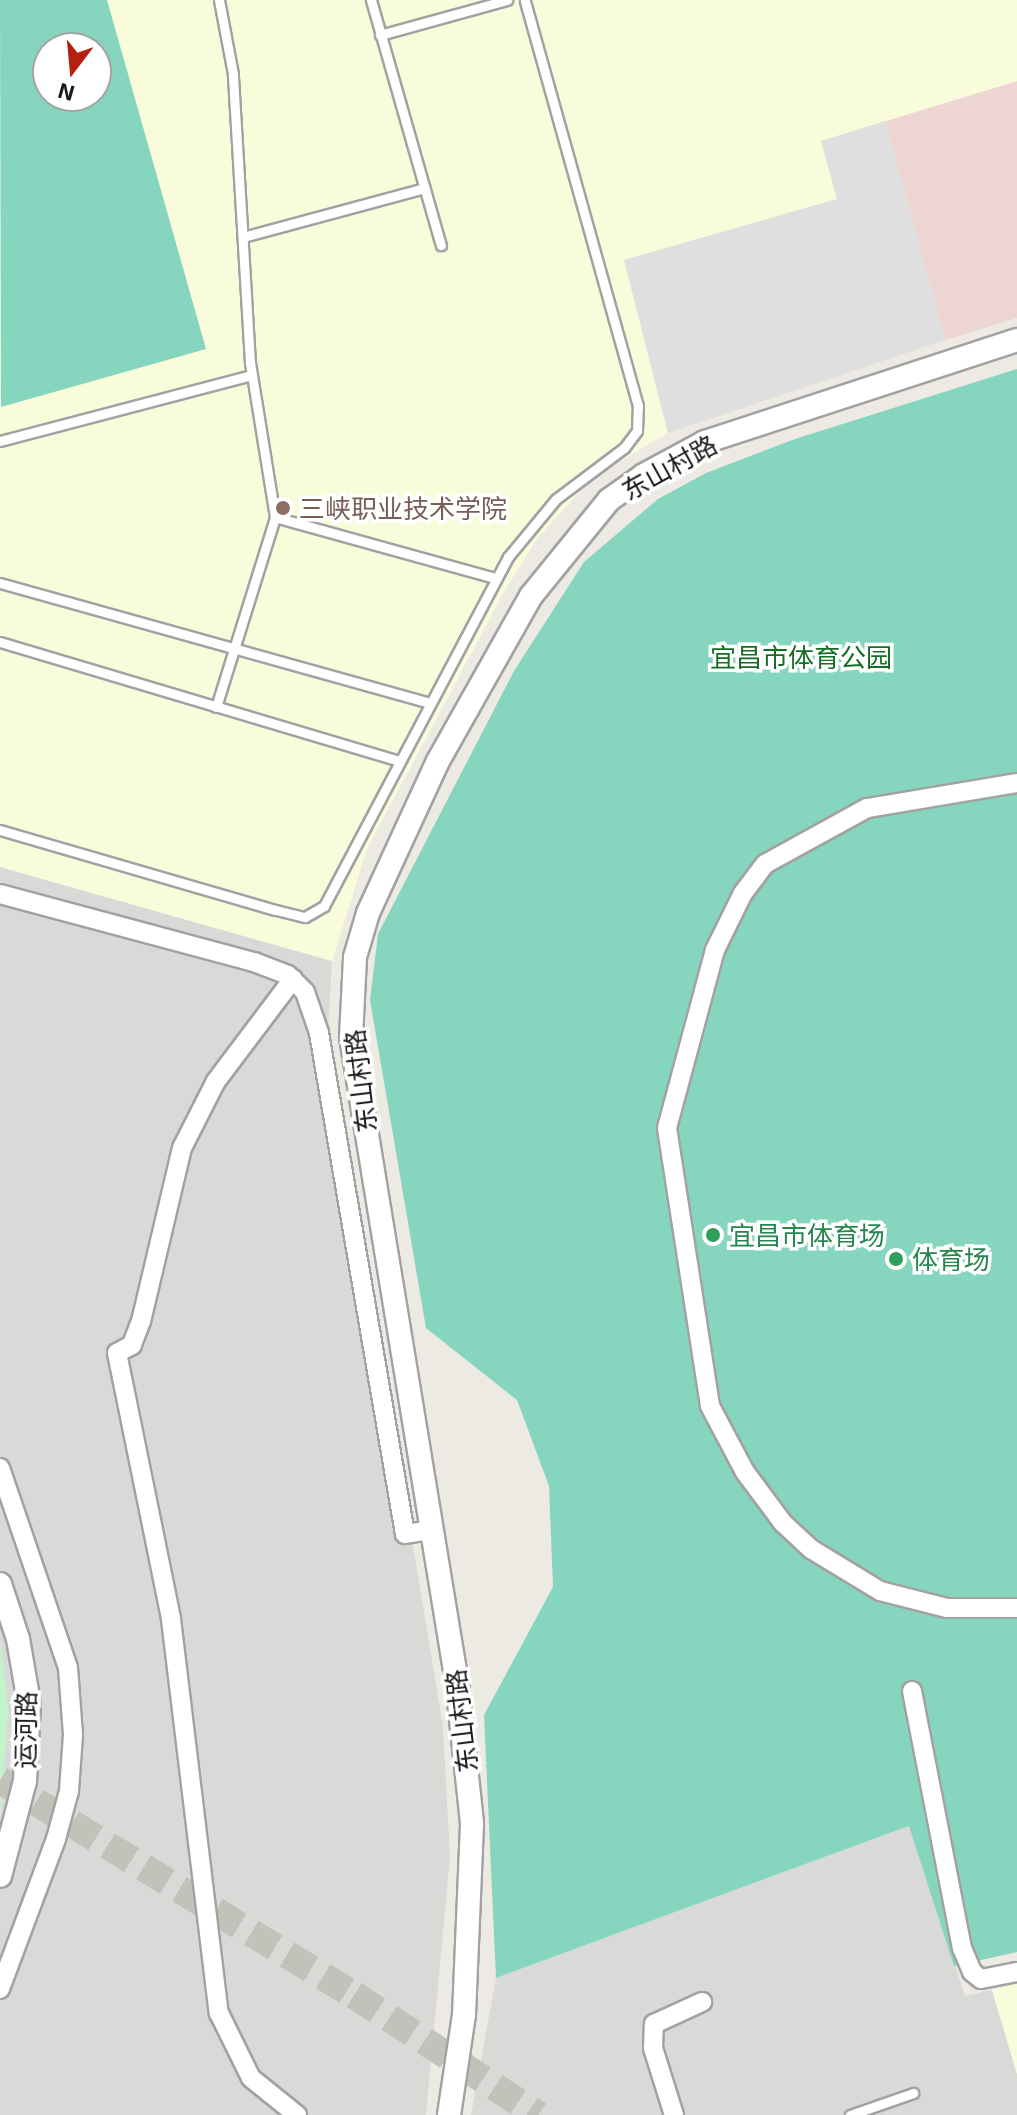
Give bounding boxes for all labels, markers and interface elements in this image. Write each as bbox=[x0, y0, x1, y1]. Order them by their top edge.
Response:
north arrow bbox=[32, 32, 112, 112]
text: N bbox=[55, 78, 77, 108]
street label: 东山村路 bbox=[616, 428, 722, 506]
place label: 三峡职业技术学院 bbox=[299, 492, 507, 524]
marker: 三峡职业技术学院 bbox=[274, 499, 292, 517]
park label: 宜昌市体育公园 bbox=[710, 641, 892, 673]
street label: 东山村路 bbox=[338, 1027, 382, 1135]
place label: 宜昌市体育场 bbox=[729, 1219, 885, 1251]
marker: 宜昌市体育场 bbox=[704, 1226, 722, 1244]
place label: 体育场 bbox=[912, 1243, 990, 1275]
marker: 体育场 bbox=[887, 1250, 905, 1268]
street label: 东山村路 bbox=[439, 1667, 483, 1775]
street label: 运河路 bbox=[9, 1691, 41, 1769]

